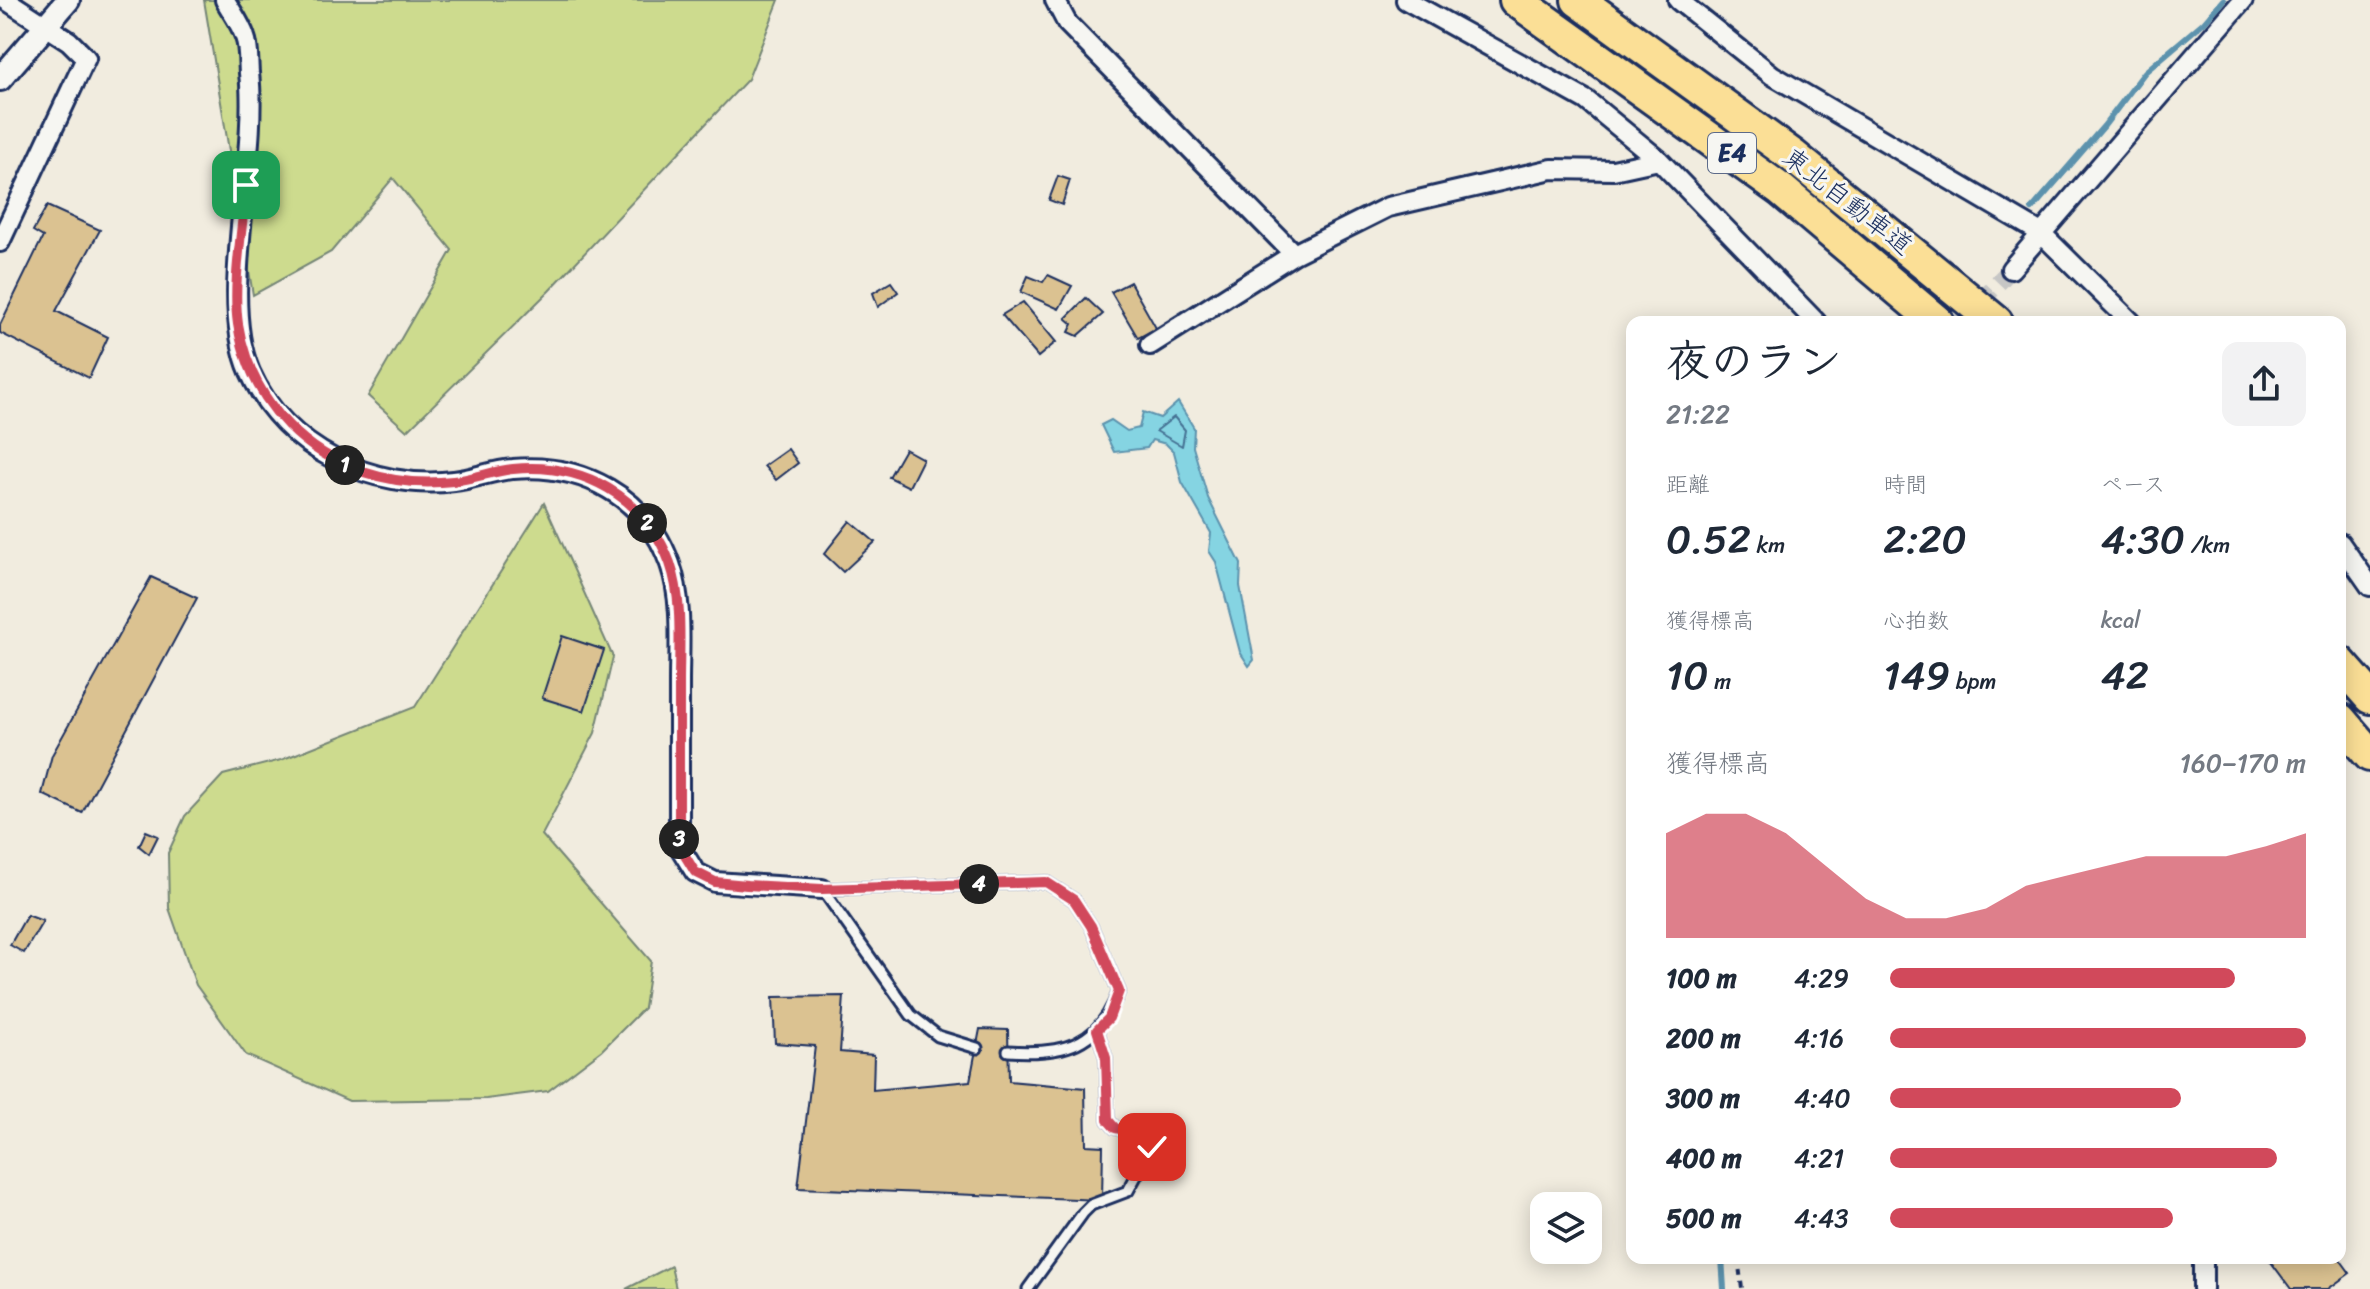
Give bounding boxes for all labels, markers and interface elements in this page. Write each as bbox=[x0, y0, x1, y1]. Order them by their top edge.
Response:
road number: E4 bbox=[1708, 133, 1756, 173]
street label: 東北自動車道 bbox=[1772, 135, 1924, 267]
pin bbox=[212, 151, 280, 219]
icon: arrive bbox=[224, 163, 268, 207]
text: 夜のラン bbox=[1666, 322, 1842, 400]
button: share bbox=[2222, 342, 2306, 426]
text: 21:22 bbox=[1666, 391, 1730, 437]
pin: 1 bbox=[325, 445, 365, 485]
text: 1 bbox=[340, 445, 350, 484]
text: 距離 bbox=[1666, 465, 1710, 504]
text: 時間 bbox=[1883, 465, 1927, 504]
text: ペース bbox=[2101, 465, 2165, 504]
pin: 2 bbox=[627, 503, 667, 543]
text: 2 bbox=[641, 503, 653, 542]
text: 0.52 bbox=[1666, 504, 1751, 575]
text: 2:20 bbox=[1883, 504, 1967, 575]
text: 4:30 bbox=[2101, 504, 2185, 575]
text: km bbox=[1751, 526, 1785, 565]
text: /km bbox=[2185, 526, 2230, 565]
text: 獲得標高 bbox=[1666, 601, 1754, 640]
text: 心拍数 bbox=[1883, 601, 1949, 640]
text: kcal bbox=[2101, 601, 2141, 640]
text: 10 bbox=[1666, 640, 1708, 711]
text: 149 bbox=[1883, 640, 1950, 711]
text: 42 bbox=[2101, 640, 2149, 711]
text: m bbox=[1708, 662, 1731, 701]
text: bpm bbox=[1950, 662, 1996, 701]
text: 獲得標高 bbox=[1666, 740, 1770, 786]
text: 160–170 m bbox=[2180, 740, 2306, 786]
pin: 3 bbox=[659, 819, 699, 859]
text: 3 bbox=[673, 819, 685, 858]
pin: 4 bbox=[959, 864, 999, 904]
text: 4 bbox=[972, 864, 986, 903]
text: 100 m bbox=[1666, 955, 1737, 1001]
text: 4:29 bbox=[1794, 955, 1849, 1001]
text: 200 m bbox=[1666, 1015, 1741, 1061]
text: 4:16 bbox=[1794, 1015, 1844, 1061]
text: 300 m bbox=[1666, 1075, 1740, 1121]
text: 4:40 bbox=[1794, 1075, 1851, 1121]
pin bbox=[1118, 1113, 1186, 1181]
icon: check bbox=[1130, 1125, 1174, 1169]
text: 400 m bbox=[1666, 1135, 1742, 1181]
text: 4:21 bbox=[1794, 1135, 1844, 1181]
map controls bbox=[1530, 1192, 1602, 1264]
button: layers bbox=[1530, 1192, 1602, 1264]
text: 500 m bbox=[1666, 1195, 1741, 1241]
text: 4:43 bbox=[1794, 1195, 1849, 1241]

